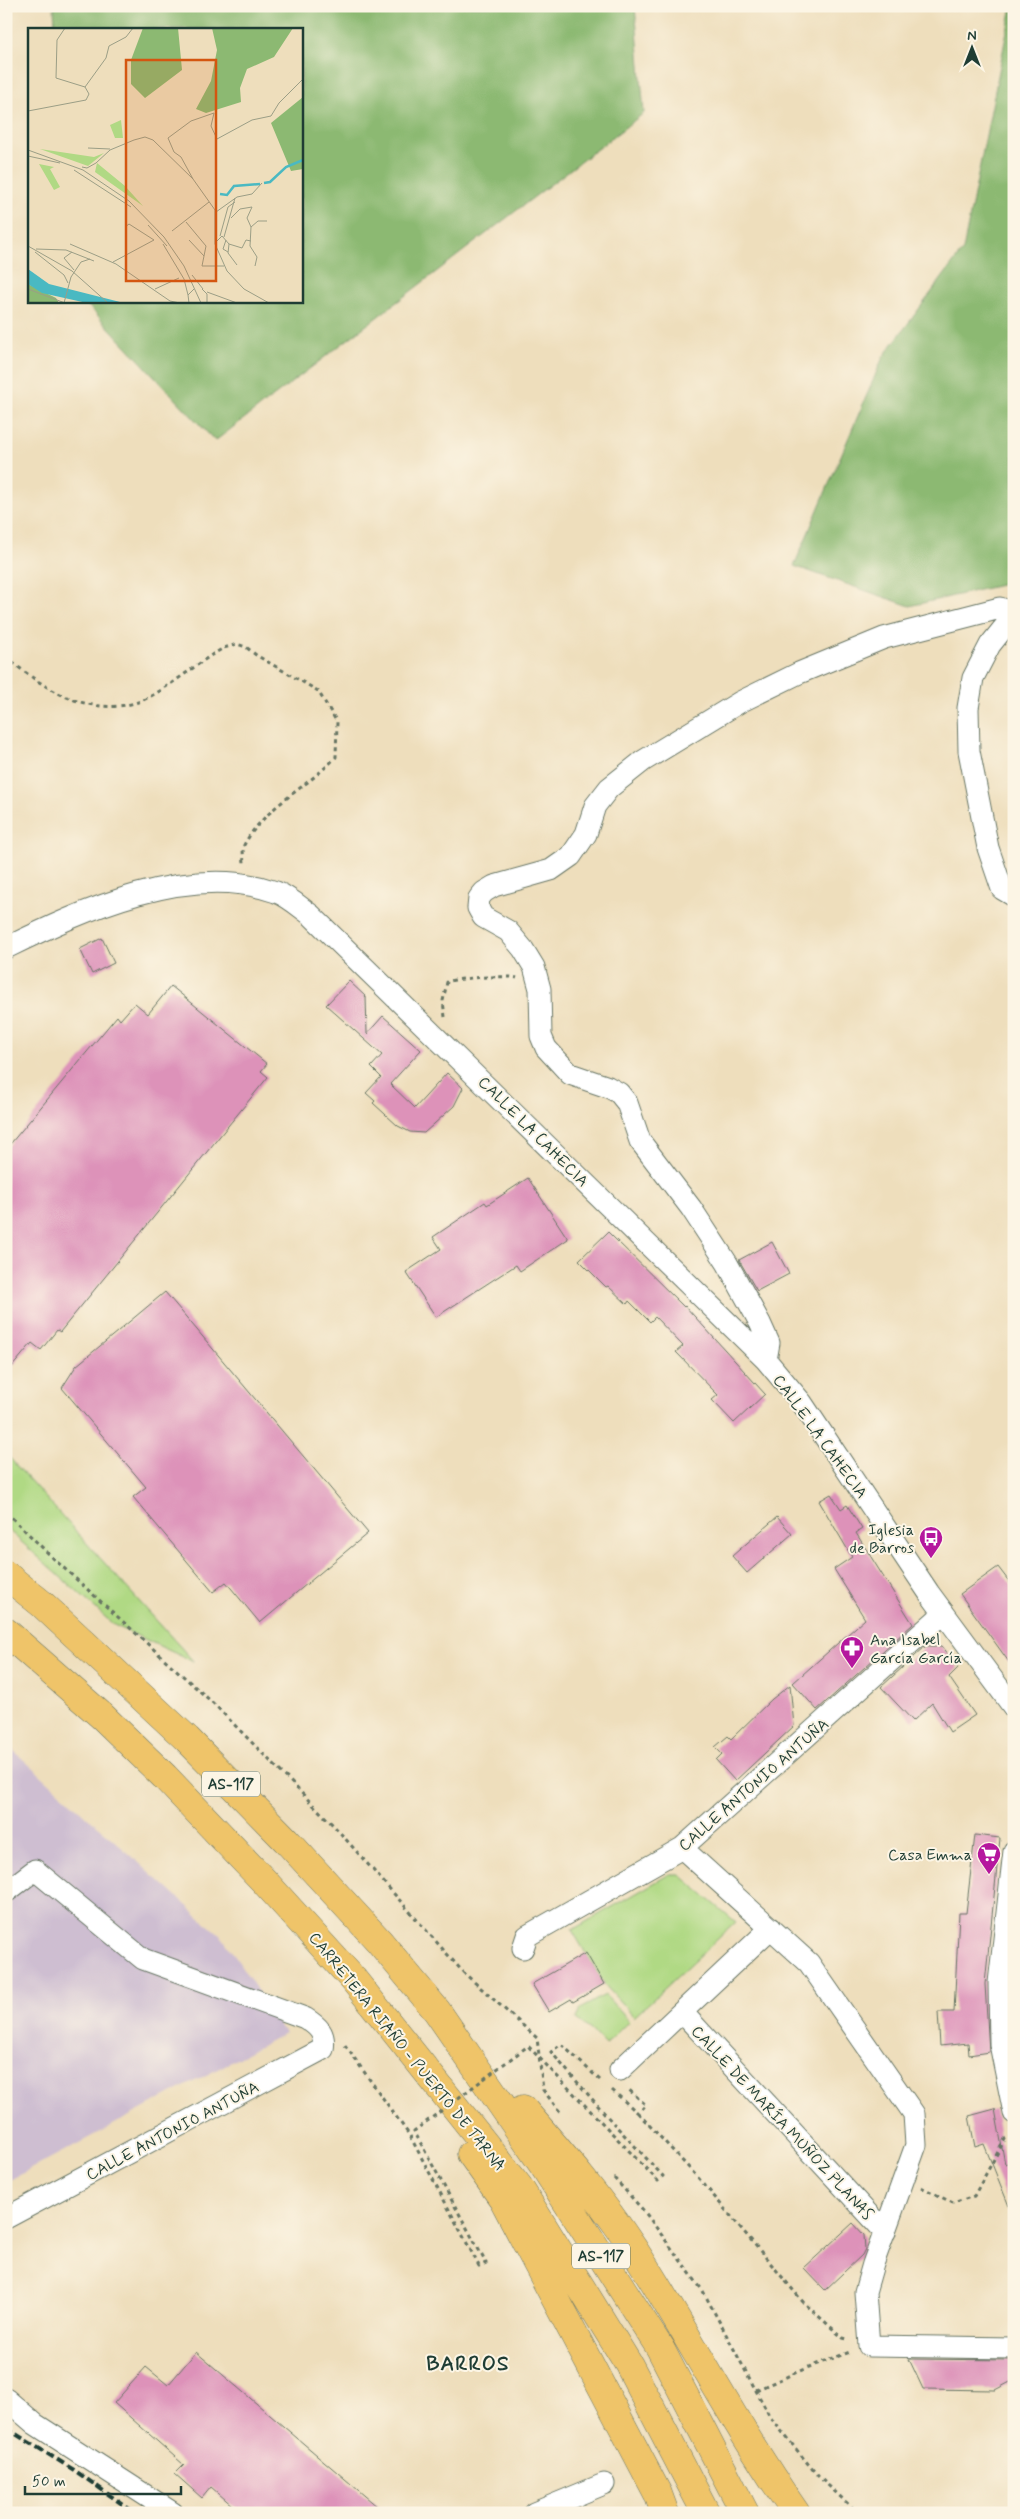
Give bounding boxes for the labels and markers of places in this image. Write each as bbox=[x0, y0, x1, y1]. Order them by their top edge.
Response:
place label: Iglesia de Barros bbox=[850, 1520, 914, 1559]
bus stop icon: Iglesia de Barros bbox=[918, 1525, 944, 1559]
place label: Ana Isabel García García bbox=[870, 1630, 962, 1669]
pharmacy icon: Ana Isabel García García bbox=[839, 1635, 865, 1669]
supermarket icon: Casa Emma bbox=[976, 1841, 1002, 1875]
place label: Casa Emma bbox=[888, 1845, 972, 1866]

